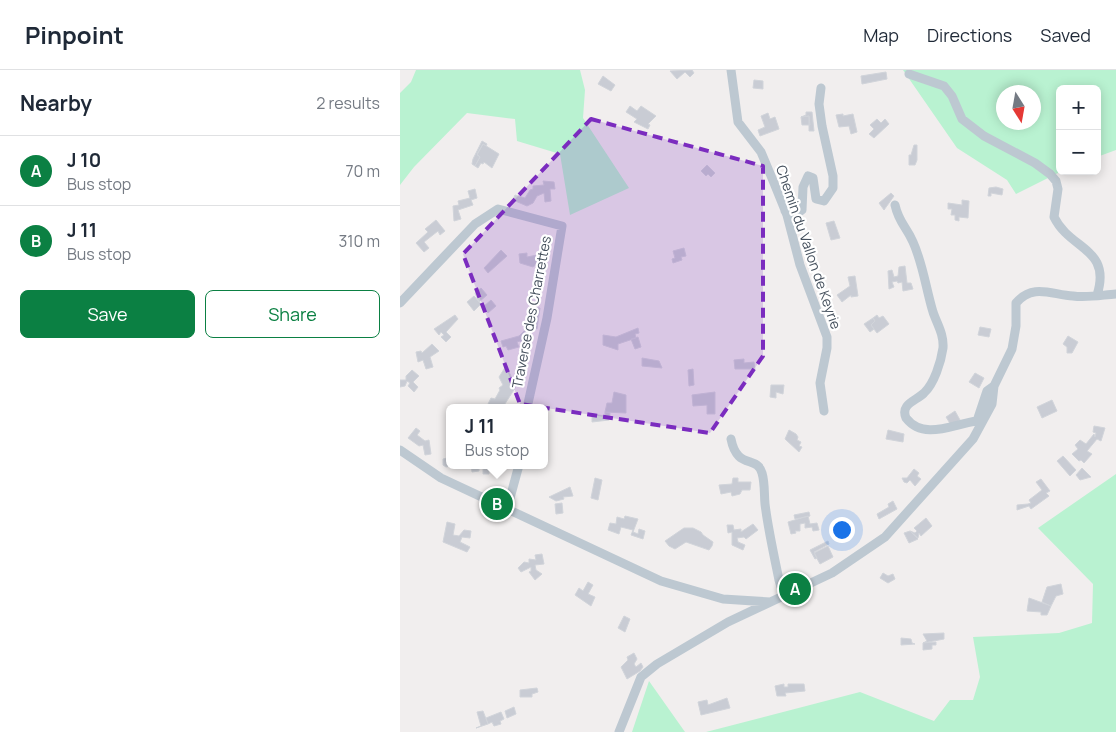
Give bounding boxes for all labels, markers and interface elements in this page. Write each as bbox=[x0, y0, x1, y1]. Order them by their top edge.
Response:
text: Pinpoint bbox=[25, 18, 124, 51]
text: Map bbox=[863, 23, 899, 47]
text: Directions bbox=[927, 23, 1012, 47]
text: Saved bbox=[1040, 23, 1091, 47]
north arrow bbox=[996, 85, 1041, 130]
map controls bbox=[1056, 85, 1101, 175]
button: + bbox=[1056, 85, 1101, 130]
text: Nearby bbox=[20, 89, 92, 117]
text: 2 results bbox=[316, 92, 380, 114]
button: − bbox=[1056, 130, 1101, 175]
text: J 10 bbox=[67, 147, 101, 173]
text: A bbox=[31, 160, 41, 182]
text: 70 m bbox=[345, 160, 380, 182]
street label: Chemin du Vallon de Keyrie bbox=[772, 162, 846, 332]
text: Bus stop bbox=[67, 173, 131, 195]
text: J 11 bbox=[67, 217, 97, 243]
text: B bbox=[31, 230, 41, 252]
text: 310 m bbox=[338, 230, 380, 252]
street label: Traverse des Charrettes bbox=[507, 234, 555, 390]
text: Bus stop bbox=[67, 243, 131, 265]
button: Save bbox=[20, 290, 195, 338]
button: Share bbox=[205, 290, 380, 338]
popup bbox=[446, 404, 548, 469]
text: J 11 bbox=[465, 413, 495, 439]
text: Bus stop bbox=[465, 439, 529, 461]
pin: B bbox=[481, 485, 513, 523]
your location bbox=[829, 517, 855, 543]
pin: A bbox=[779, 570, 811, 608]

